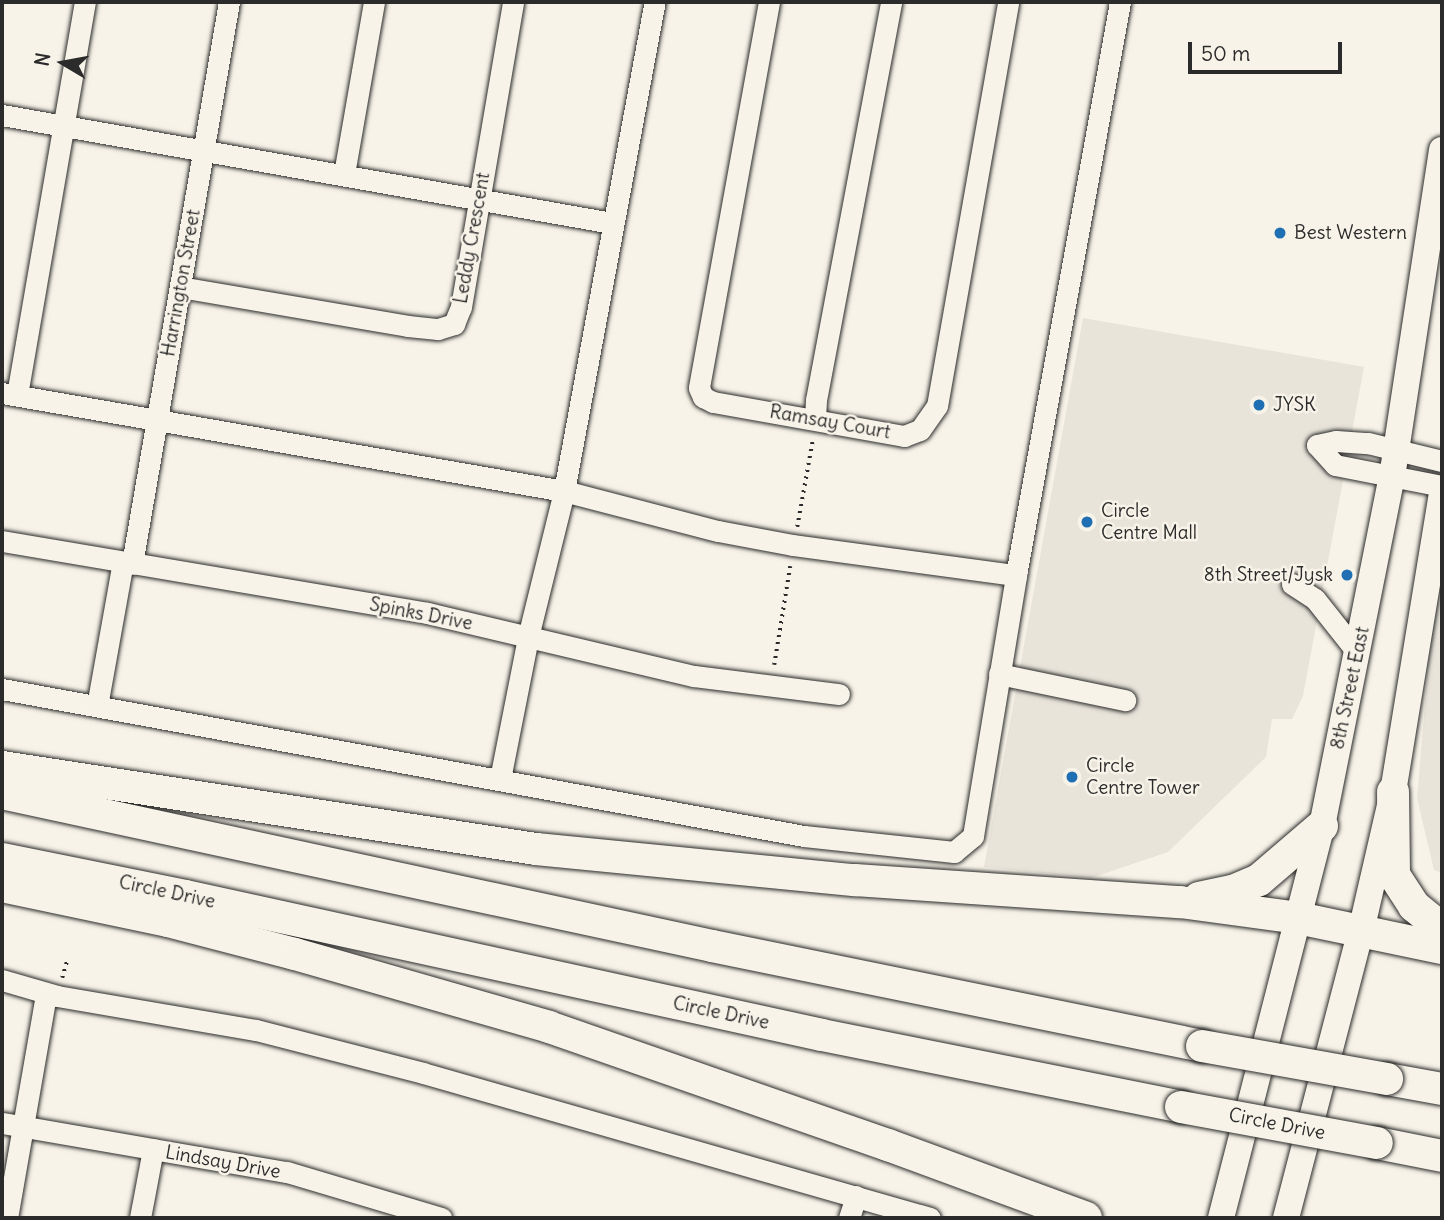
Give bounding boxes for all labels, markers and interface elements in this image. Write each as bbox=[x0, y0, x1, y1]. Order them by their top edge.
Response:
north arrow bbox=[28, 28, 98, 98]
scale bar bbox=[1192, 28, 1346, 72]
text: 50 m bbox=[1201, 40, 1250, 67]
text: N bbox=[29, 51, 55, 68]
street label: Leddy Crescent bbox=[449, 171, 495, 305]
street label: Harrington Street bbox=[157, 208, 205, 358]
place label: Best Western bbox=[1294, 222, 1407, 244]
marker: Best Western bbox=[1272, 225, 1288, 241]
place label: JYSK bbox=[1273, 394, 1316, 416]
marker: JYSK bbox=[1251, 397, 1267, 413]
street label: Ramsay Court bbox=[768, 400, 892, 444]
place label: Circle Centre Mall bbox=[1101, 500, 1197, 544]
marker: Circle Centre Mall bbox=[1079, 514, 1095, 530]
place label: 8th Street/Jysk bbox=[1204, 564, 1333, 586]
marker: 8th Street/Jysk bbox=[1339, 567, 1355, 583]
street label: Spinks Drive bbox=[368, 593, 474, 635]
street label: 8th Street East bbox=[1326, 625, 1374, 751]
place label: Circle Centre Tower bbox=[1086, 755, 1200, 799]
marker: Circle Centre Tower bbox=[1064, 769, 1080, 785]
street label: Circle Drive bbox=[117, 871, 217, 913]
street label: Circle Drive bbox=[671, 992, 771, 1034]
street label: Circle Drive bbox=[1227, 1103, 1327, 1145]
street label: Lindsay Drive bbox=[164, 1141, 282, 1183]

